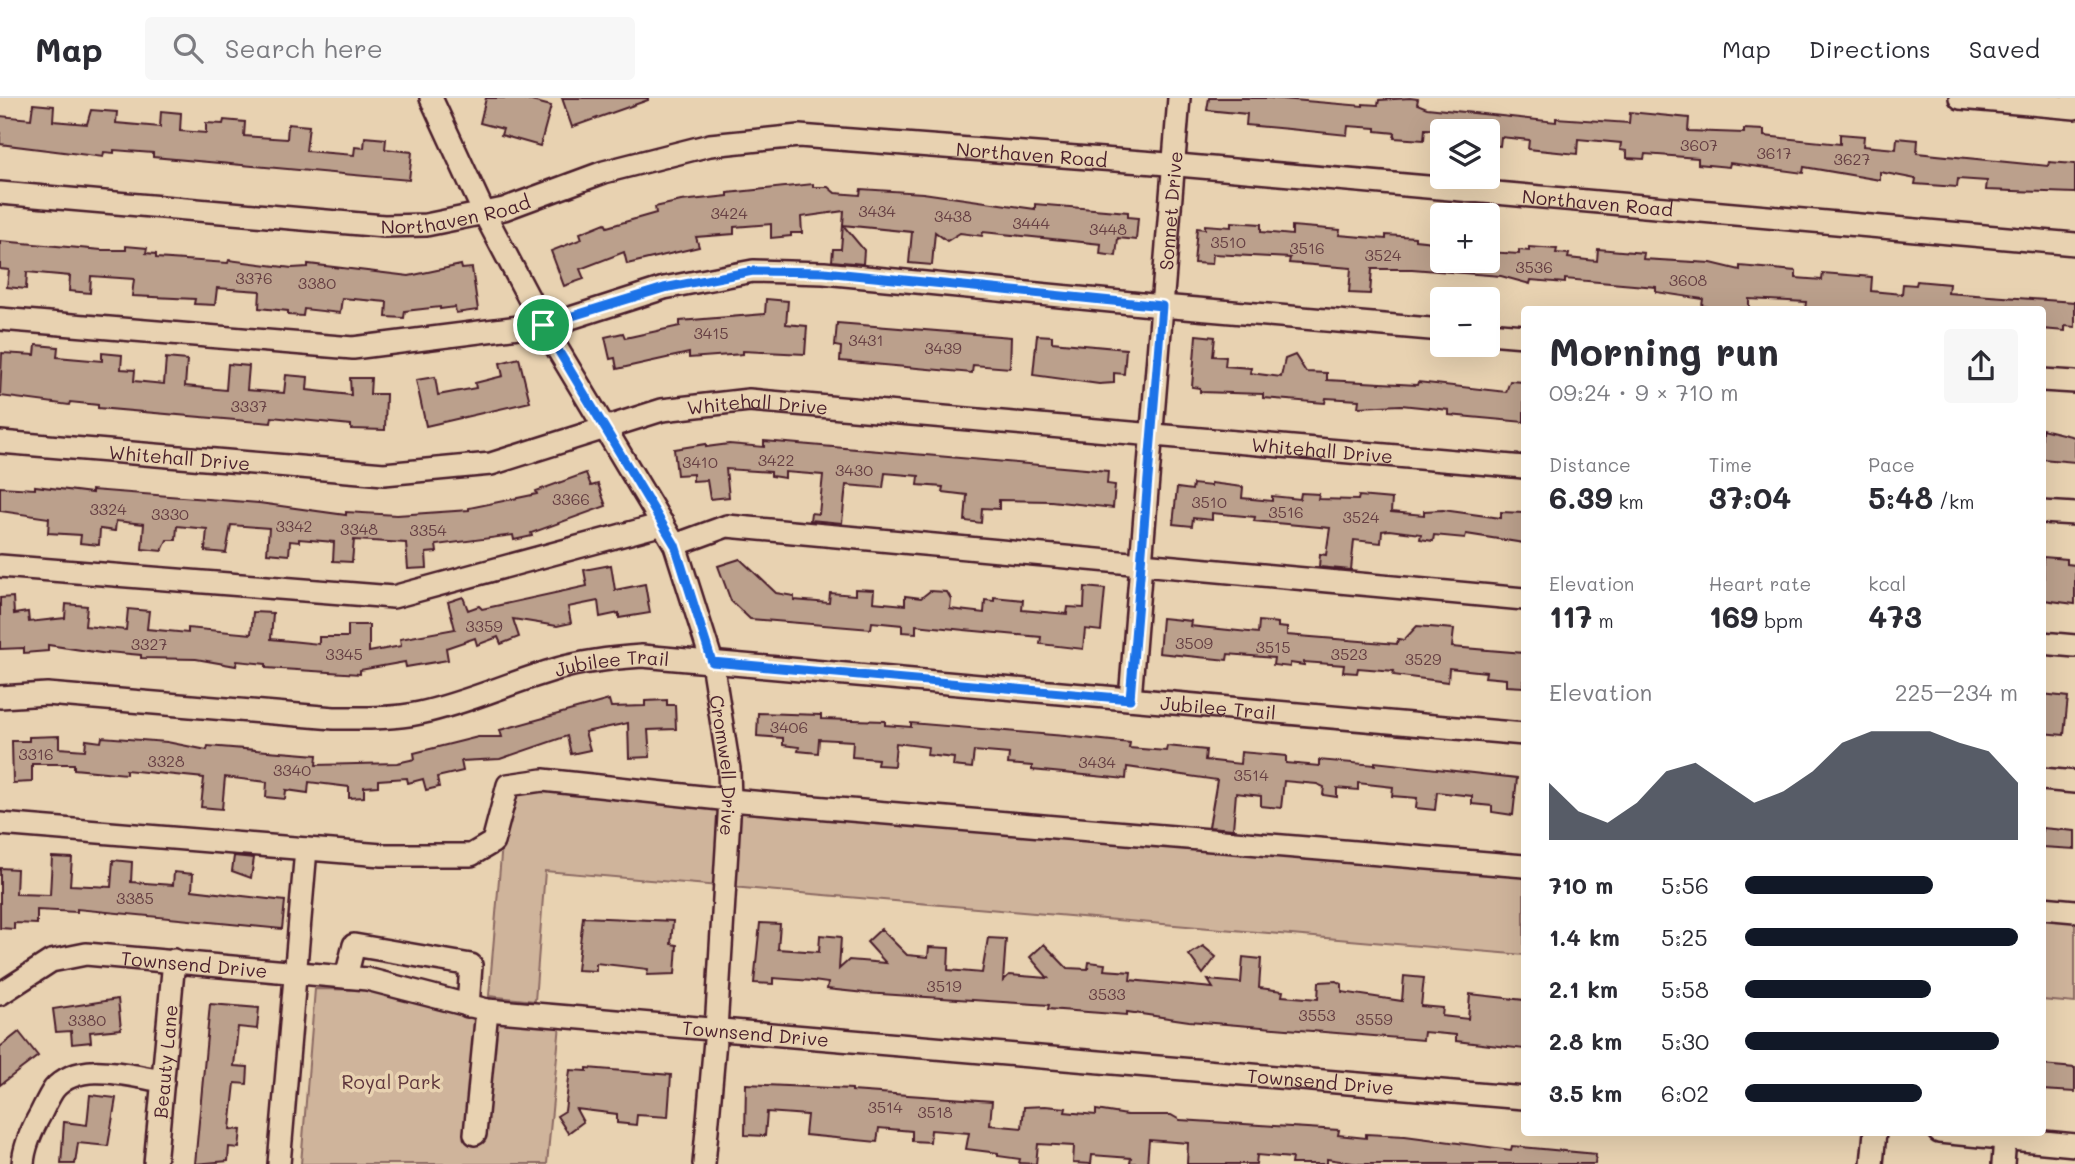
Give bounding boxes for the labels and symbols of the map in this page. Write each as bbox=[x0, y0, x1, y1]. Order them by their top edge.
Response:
house number: 3607 bbox=[1680, 134, 1718, 155]
street label: Northaven Road bbox=[955, 135, 1108, 172]
house number: 3617 bbox=[1756, 142, 1792, 163]
house number: 3627 bbox=[1834, 148, 1871, 169]
street label: Sonnet Drive bbox=[1153, 150, 1187, 271]
street label: Northaven Road bbox=[1521, 183, 1674, 221]
street label: Northaven Road bbox=[380, 188, 533, 239]
house number: 3434 bbox=[858, 200, 896, 221]
house number: 3424 bbox=[710, 202, 748, 223]
house number: 3438 bbox=[934, 205, 972, 226]
house number: 3444 bbox=[1012, 212, 1050, 233]
house number: 3448 bbox=[1089, 218, 1127, 239]
house number: 3510 bbox=[1210, 231, 1246, 252]
house number: 3516 bbox=[1289, 237, 1325, 258]
house number: 3524 bbox=[1364, 244, 1402, 265]
house number: 3536 bbox=[1515, 256, 1553, 277]
house number: 3376 bbox=[235, 267, 273, 288]
house number: 3608 bbox=[1669, 269, 1708, 290]
house number: 3380 bbox=[298, 272, 336, 293]
pin bbox=[513, 295, 573, 355]
house number: 3415 bbox=[693, 322, 729, 343]
house number: 3431 bbox=[848, 329, 884, 350]
house number: 3439 bbox=[924, 337, 962, 358]
street label: Whitehall Drive bbox=[685, 387, 829, 420]
house number: 3337 bbox=[230, 395, 268, 416]
street label: Whitehall Drive bbox=[1250, 431, 1394, 468]
street label: Whitehall Drive bbox=[108, 439, 251, 475]
house number: 3422 bbox=[758, 449, 794, 470]
house number: 3410 bbox=[682, 451, 718, 472]
house number: 3430 bbox=[835, 459, 873, 480]
house number: 3366 bbox=[552, 488, 590, 509]
house number: 3510 bbox=[1191, 491, 1227, 512]
house number: 3324 bbox=[89, 498, 127, 519]
house number: 3516 bbox=[1268, 501, 1304, 522]
house number: 3330 bbox=[151, 503, 189, 524]
house number: 3524 bbox=[1342, 506, 1380, 527]
house number: 3342 bbox=[275, 515, 313, 536]
house number: 3348 bbox=[340, 518, 378, 539]
house number: 3354 bbox=[409, 519, 447, 540]
house number: 3359 bbox=[465, 615, 503, 636]
house number: 3509 bbox=[1175, 632, 1213, 653]
house number: 3327 bbox=[131, 633, 167, 654]
house number: 3515 bbox=[1255, 636, 1291, 657]
house number: 3345 bbox=[325, 643, 363, 664]
street label: Jubilee Trail bbox=[552, 643, 670, 682]
house number: 3523 bbox=[1331, 643, 1368, 664]
house number: 3529 bbox=[1404, 648, 1442, 669]
street label: Jubilee Trail bbox=[1159, 689, 1277, 725]
street label: Cromwell Drive bbox=[705, 693, 743, 837]
house number: 3406 bbox=[770, 716, 808, 737]
house number: 3316 bbox=[18, 743, 54, 764]
house number: 3328 bbox=[147, 750, 185, 771]
house number: 3434 bbox=[1078, 751, 1116, 772]
house number: 3340 bbox=[273, 759, 311, 780]
house number: 3514 bbox=[1233, 764, 1269, 785]
house number: 3385 bbox=[116, 887, 154, 908]
street label: Townsend Drive bbox=[120, 945, 268, 983]
house number: 3519 bbox=[926, 975, 962, 996]
house number: 3533 bbox=[1088, 983, 1126, 1004]
street label: Beauty Lane bbox=[147, 1003, 182, 1120]
house number: 3553 bbox=[1298, 1004, 1336, 1025]
house number: 3559 bbox=[1355, 1008, 1393, 1029]
house number: 3380 bbox=[68, 1009, 106, 1030]
street label: Townsend Drive bbox=[681, 1014, 830, 1051]
street label: Townsend Drive bbox=[1246, 1062, 1395, 1099]
park label: Royal Park bbox=[341, 1069, 441, 1094]
house number: 3514 bbox=[867, 1096, 903, 1117]
house number: 3518 bbox=[917, 1101, 953, 1122]

